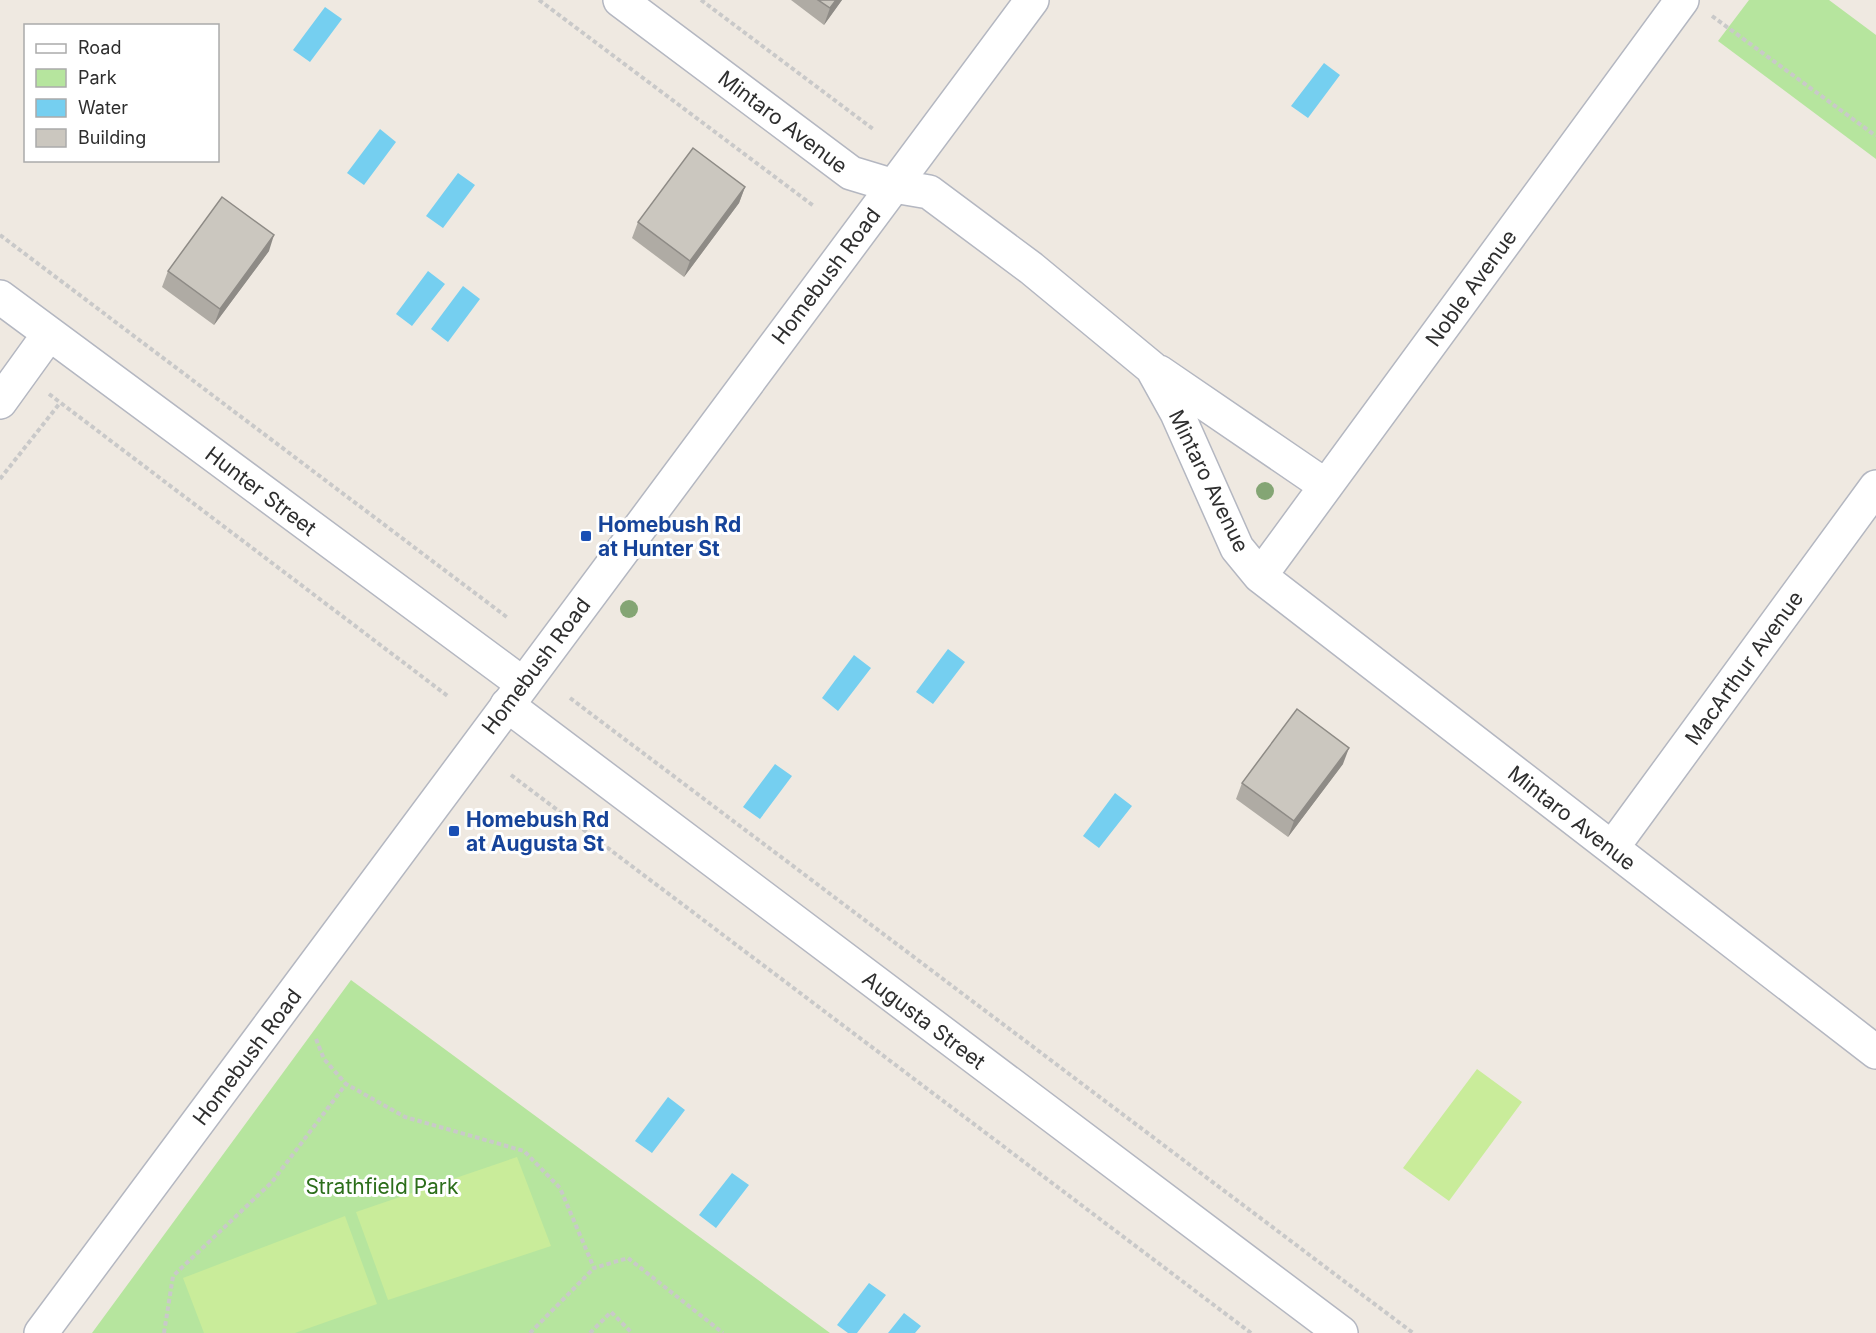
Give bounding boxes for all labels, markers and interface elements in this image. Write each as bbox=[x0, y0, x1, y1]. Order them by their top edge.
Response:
legend bbox=[24, 24, 219, 162]
text: Road bbox=[78, 37, 121, 58]
street label: Mintaro Avenue bbox=[714, 65, 852, 179]
text: Park bbox=[78, 67, 117, 88]
text: Water bbox=[78, 97, 128, 118]
text: Building bbox=[78, 127, 146, 148]
street label: Homebush Road bbox=[767, 203, 885, 349]
street label: Noble Avenue bbox=[1420, 225, 1522, 351]
street label: Mintaro Avenue bbox=[1164, 406, 1254, 556]
street label: Hunter Street bbox=[201, 441, 321, 541]
place label: Homebush Rd at Hunter St bbox=[598, 512, 741, 561]
marker: Homebush Rd at Hunter St bbox=[579, 529, 593, 543]
street label: MacArthur Avenue bbox=[1680, 586, 1808, 750]
street label: Homebush Road bbox=[477, 593, 595, 739]
street label: Mintaro Avenue bbox=[1503, 760, 1641, 876]
place label: Homebush Rd at Augusta St bbox=[466, 807, 609, 856]
marker: Homebush Rd at Augusta St bbox=[447, 824, 461, 838]
street label: Augusta Street bbox=[858, 966, 990, 1074]
street label: Homebush Road bbox=[188, 984, 306, 1130]
park label: Strathfield Park bbox=[305, 1174, 459, 1199]

